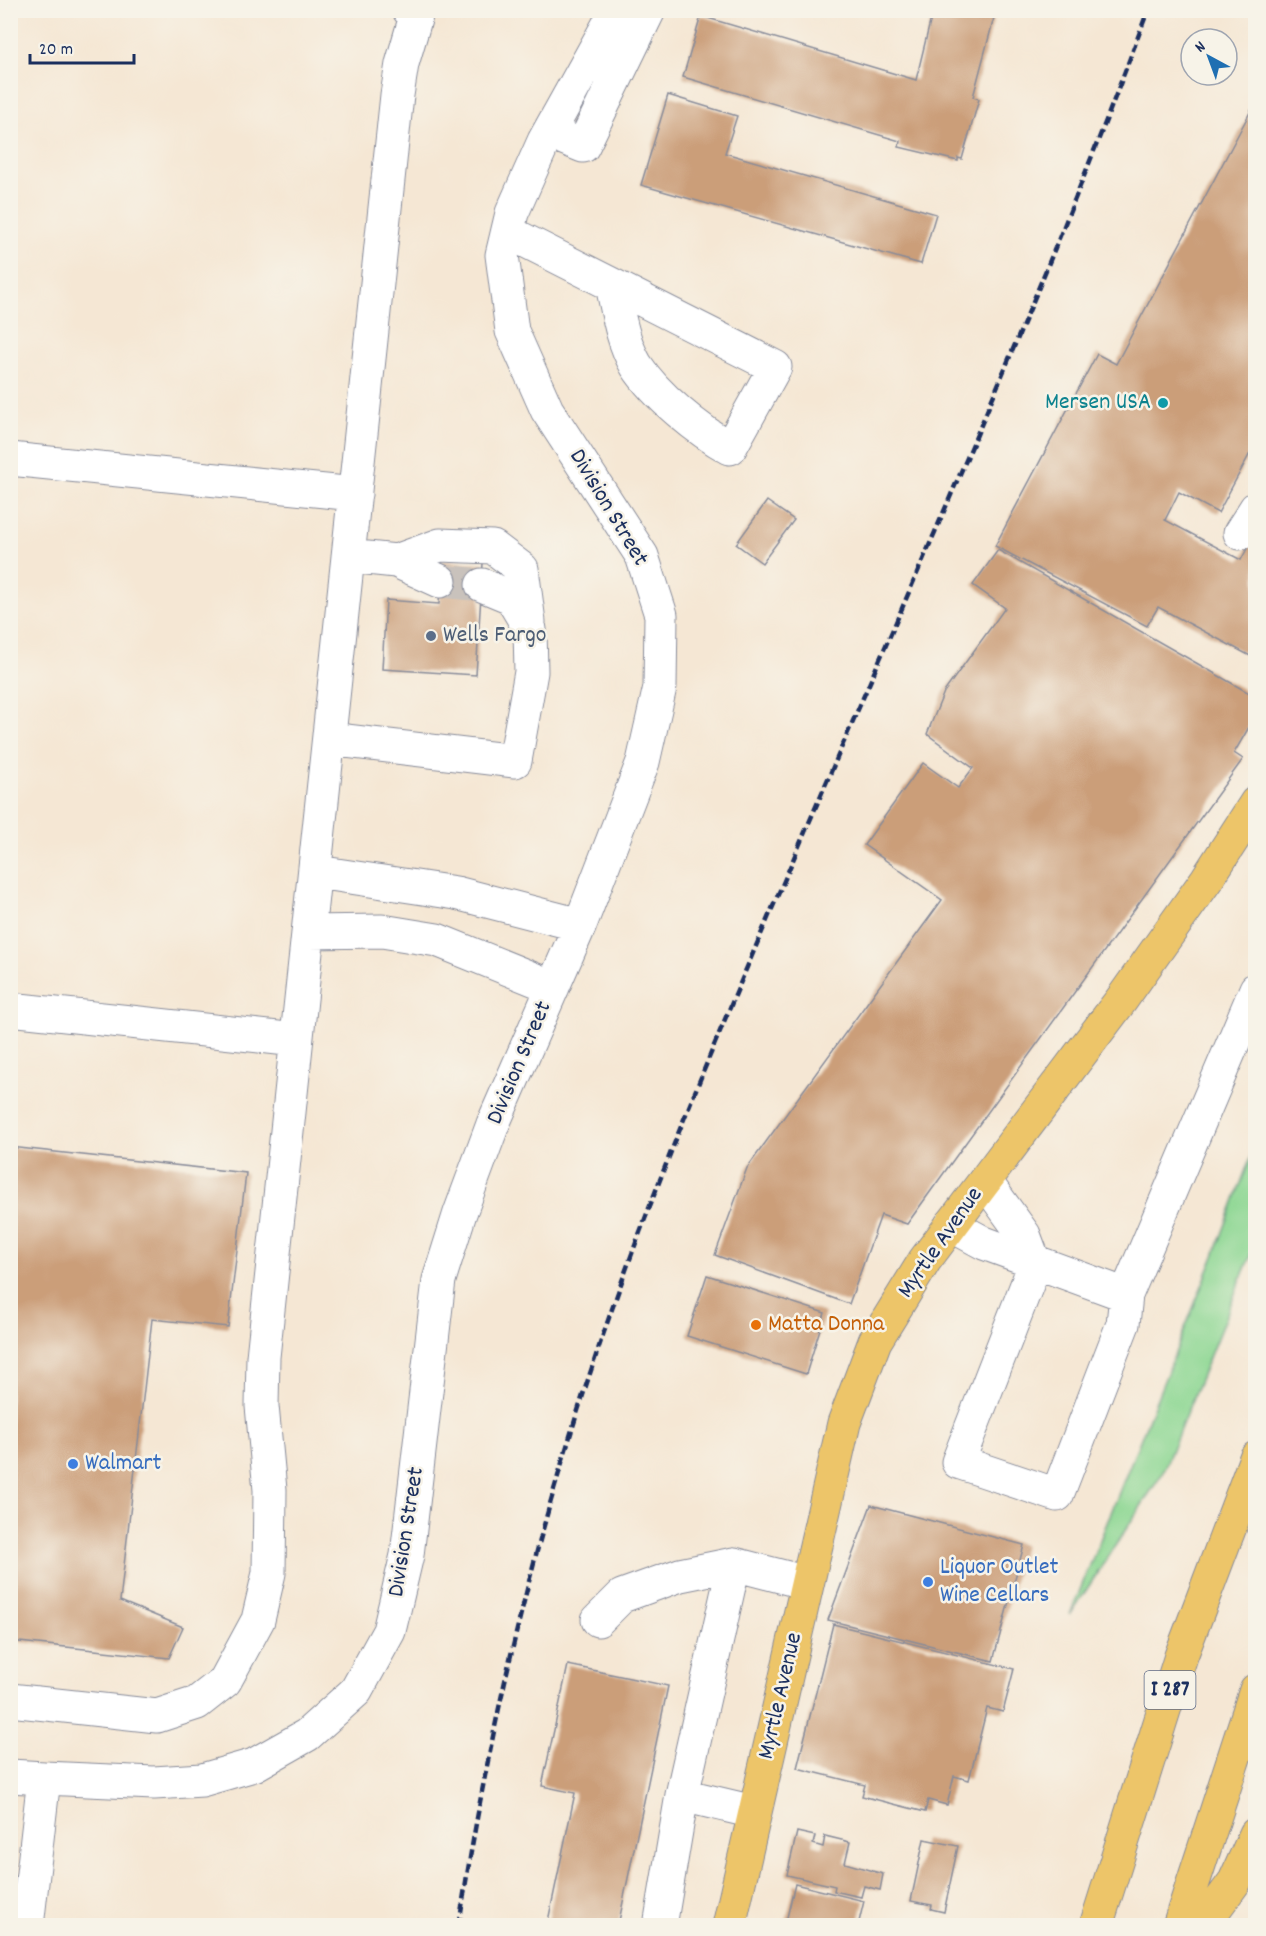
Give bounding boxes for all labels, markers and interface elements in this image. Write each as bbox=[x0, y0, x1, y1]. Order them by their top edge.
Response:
scale bar bbox=[30, 27, 134, 65]
north arrow bbox=[1179, 27, 1239, 87]
text: N bbox=[1190, 36, 1211, 59]
text: 20 m bbox=[39, 38, 73, 63]
place label: Mersen USA bbox=[1045, 386, 1151, 420]
marker: Mersen USA bbox=[1156, 396, 1170, 410]
street label: Division Street bbox=[560, 443, 656, 573]
place label: Wells Fargo bbox=[443, 619, 546, 653]
marker: Wells Fargo bbox=[424, 629, 438, 643]
street label: Division Street bbox=[479, 996, 561, 1130]
street label: Myrtle Avenue bbox=[890, 1180, 992, 1306]
place label: Matta Donna bbox=[768, 1308, 885, 1342]
marker: Matta Donna bbox=[749, 1318, 763, 1332]
place label: Walmart bbox=[85, 1447, 161, 1481]
marker: Walmart bbox=[66, 1457, 80, 1471]
street label: Division Street bbox=[380, 1464, 434, 1599]
place label: Liquor Outlet Wine Cellars bbox=[940, 1551, 1059, 1613]
marker: Liquor Outlet Wine Cellars bbox=[921, 1575, 935, 1589]
street label: Myrtle Avenue bbox=[750, 1629, 812, 1763]
road number: I 287 bbox=[1144, 1671, 1196, 1709]

